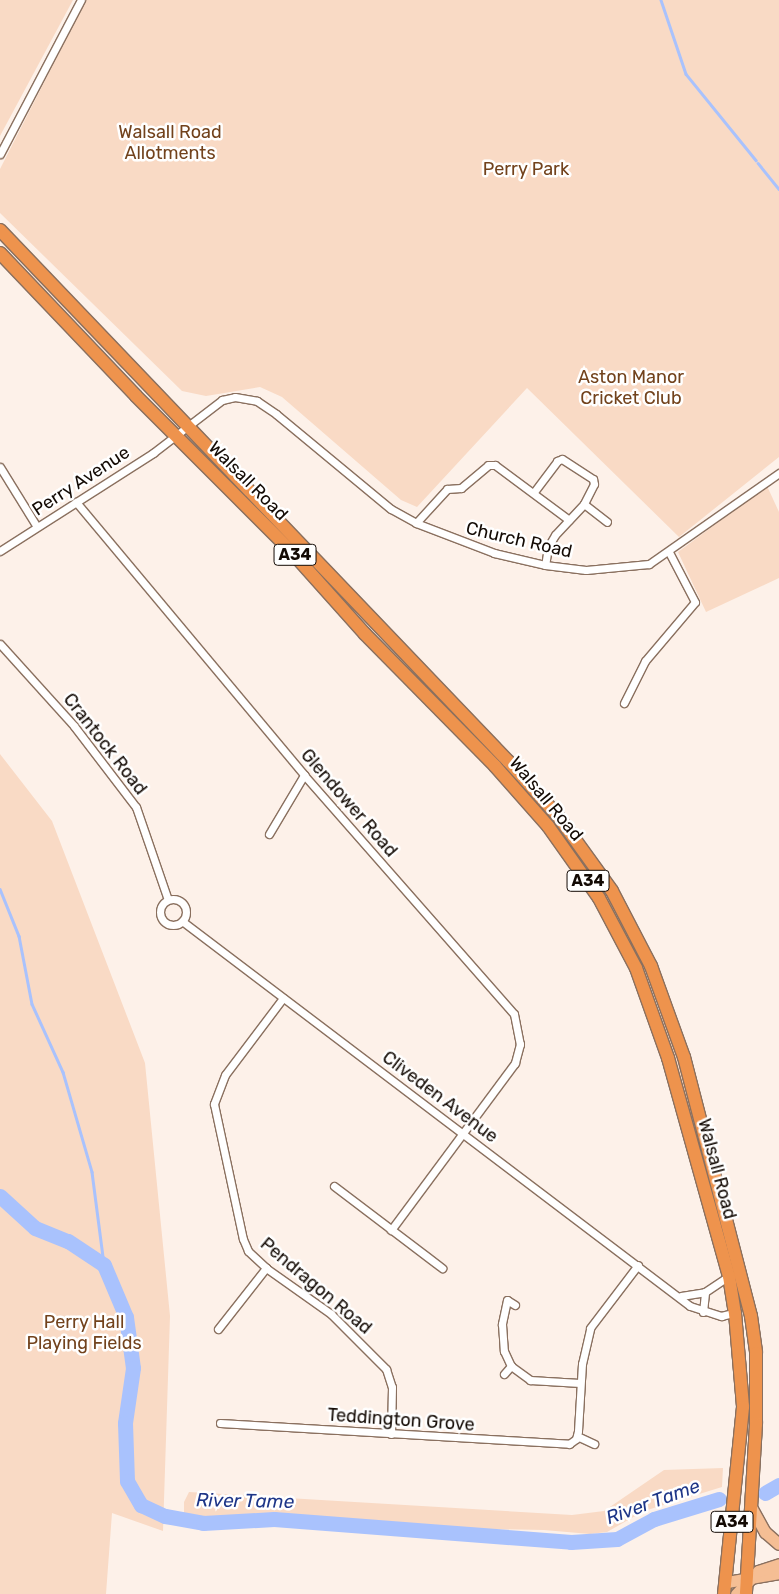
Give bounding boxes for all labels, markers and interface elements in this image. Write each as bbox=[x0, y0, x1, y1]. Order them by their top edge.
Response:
park label: Walsall Road Allotments bbox=[118, 122, 222, 164]
park label: Perry Park bbox=[483, 158, 569, 180]
park label: Aston Manor Cricket Club bbox=[578, 367, 684, 409]
street label: Walsall Road bbox=[204, 437, 292, 525]
street label: Perry Avenue bbox=[28, 441, 134, 521]
street label: Church Road bbox=[464, 517, 574, 563]
road number: A34 bbox=[272, 542, 318, 568]
street label: Crantock Road bbox=[59, 689, 151, 799]
street label: Glendower Road bbox=[296, 744, 402, 862]
street label: Walsall Road bbox=[505, 753, 587, 845]
road number: A34 bbox=[566, 868, 610, 894]
street label: Cliveden Avenue bbox=[378, 1046, 502, 1148]
street label: Walsall Road bbox=[693, 1116, 741, 1222]
street label: Pendragon Road bbox=[256, 1233, 376, 1339]
park label: Perry Hall Playing Fields bbox=[26, 1312, 142, 1355]
street label: Teddington Grove bbox=[327, 1404, 475, 1436]
water label: River Tame bbox=[602, 1474, 704, 1530]
water label: River Tame bbox=[195, 1489, 295, 1513]
road number: A34 bbox=[710, 1508, 754, 1535]

